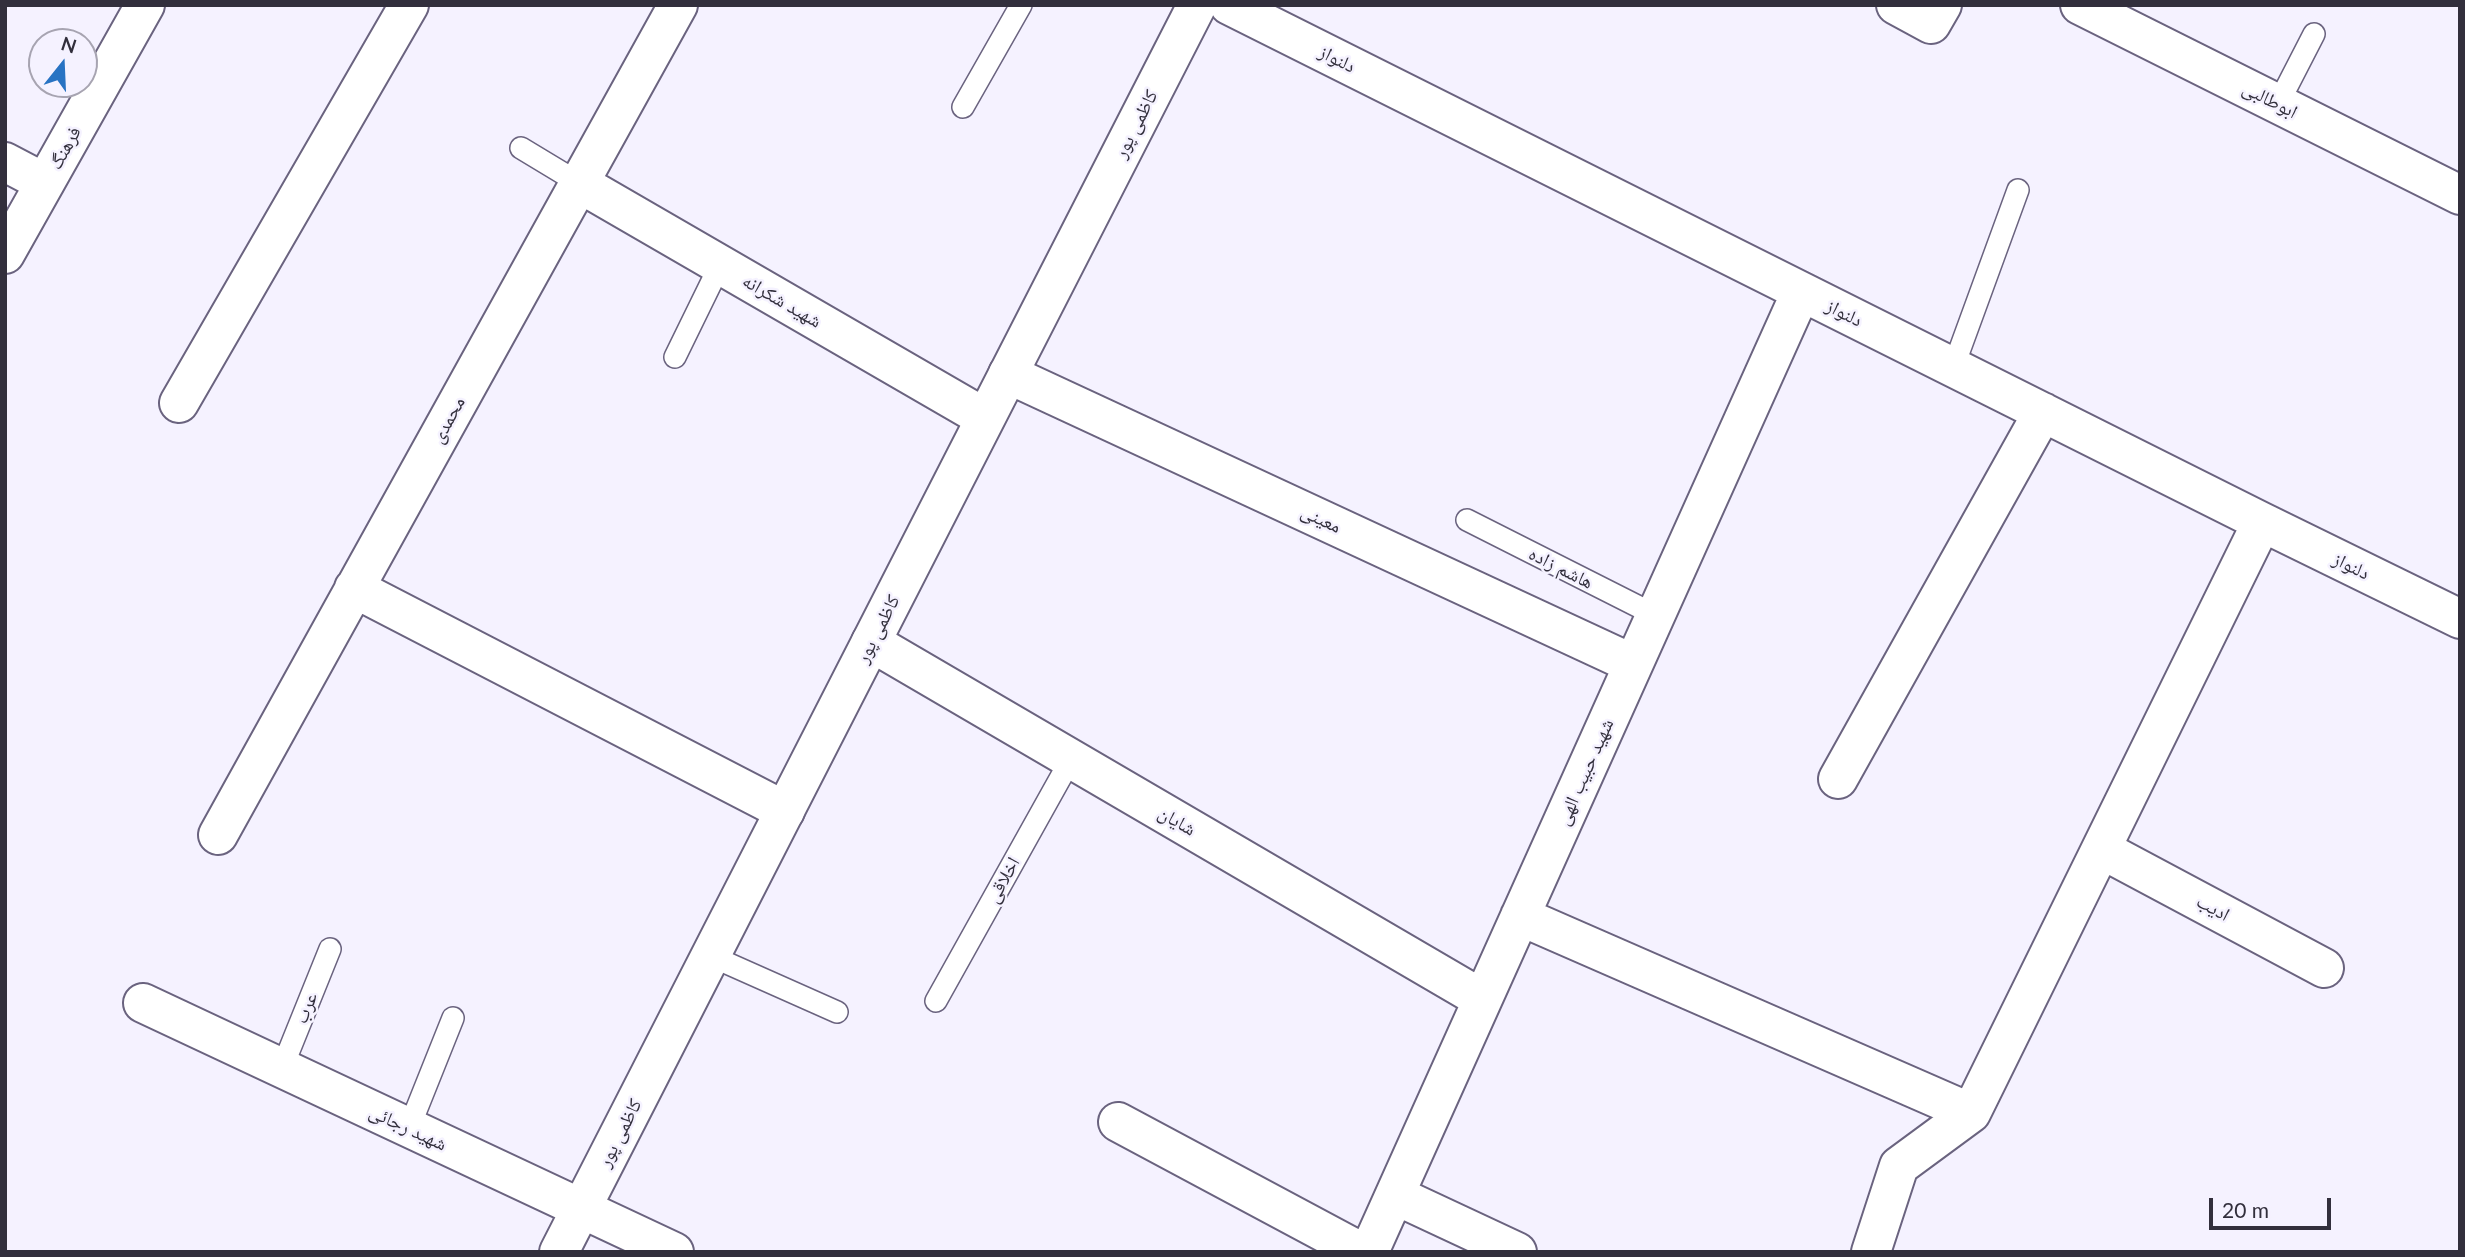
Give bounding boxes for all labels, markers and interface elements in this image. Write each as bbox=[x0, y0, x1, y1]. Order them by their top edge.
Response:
north arrow bbox=[28, 28, 98, 98]
text: N bbox=[59, 31, 80, 58]
street label: دلنواز bbox=[1315, 40, 1359, 78]
street label: ابوطالبی bbox=[2239, 77, 2301, 123]
street label: کاظمی پور bbox=[1109, 86, 1163, 162]
street label: فرهنگ bbox=[44, 123, 86, 173]
street label: شهید شکرانه bbox=[738, 269, 826, 333]
street label: دلنواز bbox=[1822, 294, 1866, 332]
street label: محمدی bbox=[426, 393, 470, 447]
street label: معینی bbox=[1297, 500, 1345, 538]
street label: هاشم زاده bbox=[1525, 542, 1597, 594]
street label: دلنواز bbox=[2329, 547, 2373, 585]
street label: کاظمی پور bbox=[851, 591, 905, 667]
street label: شهید حبیب الهی bbox=[1551, 715, 1619, 829]
street label: شایان bbox=[1154, 801, 1200, 841]
street label: اخلاقی bbox=[981, 853, 1025, 907]
street label: ادیب bbox=[2192, 890, 2234, 926]
street label: عرب bbox=[289, 989, 323, 1027]
street label: کاظمی پور bbox=[593, 1095, 647, 1171]
street label: شهید رجائی bbox=[366, 1100, 450, 1156]
scale bar bbox=[2213, 1184, 2336, 1228]
text: 20 m bbox=[2222, 1197, 2269, 1222]

